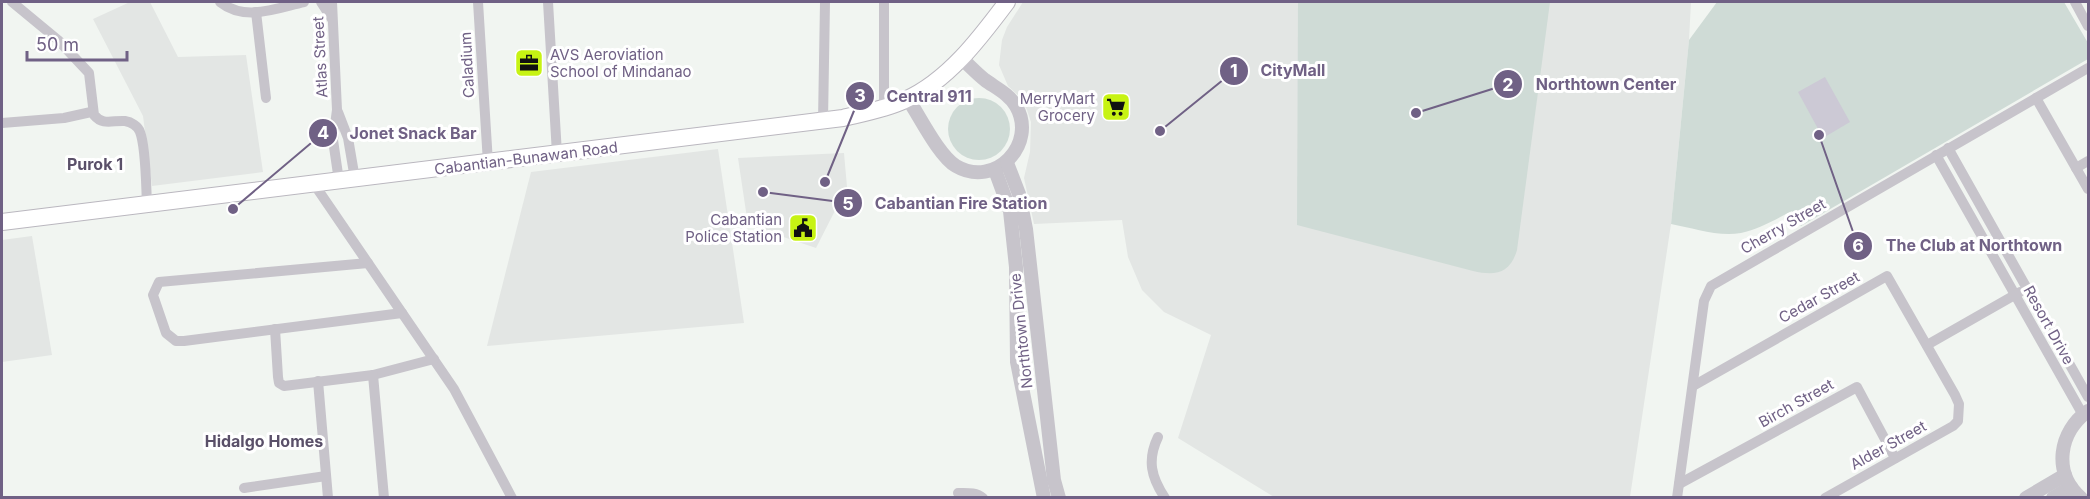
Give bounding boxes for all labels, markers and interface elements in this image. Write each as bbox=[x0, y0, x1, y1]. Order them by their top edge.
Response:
street label: Atlas Street bbox=[308, 16, 332, 98]
scale bar bbox=[27, 24, 128, 62]
street label: Caladium bbox=[456, 31, 478, 99]
text: 50 m bbox=[36, 34, 79, 55]
place label: AVS Aeroviation School of Mindanao bbox=[550, 45, 692, 81]
office icon: AVS Aeroviation School of Mindanao bbox=[513, 47, 545, 79]
callout: CityMall bbox=[1219, 54, 1338, 88]
text: 1 bbox=[1230, 60, 1238, 81]
text: CityMall bbox=[1261, 60, 1325, 80]
callout: Northtown Center bbox=[1493, 67, 1688, 101]
text: 2 bbox=[1502, 74, 1514, 95]
text: Northtown Center bbox=[1536, 74, 1677, 94]
callout: Central 911 bbox=[845, 79, 984, 113]
text: 3 bbox=[854, 85, 866, 106]
text: Central 911 bbox=[886, 86, 972, 106]
place label: MerryMart Grocery bbox=[1020, 89, 1096, 125]
supermarket icon: MerryMart Grocery bbox=[1100, 91, 1132, 123]
callout: Jonet Snack Bar bbox=[308, 116, 489, 150]
text: 4 bbox=[317, 122, 329, 143]
text: Jonet Snack Bar bbox=[350, 123, 477, 143]
street label: Cabantian-Bunawan Road bbox=[433, 137, 619, 179]
district label: Purok 1 bbox=[67, 154, 123, 174]
callout: Cabantian Fire Station bbox=[833, 186, 1060, 220]
text: 5 bbox=[842, 193, 854, 214]
text: Cabantian Fire Station bbox=[875, 193, 1047, 213]
street label: Cherry Street bbox=[1737, 194, 1829, 258]
place label: Cabantian Police Station bbox=[685, 210, 782, 246]
public building icon: Cabantian Police Station bbox=[787, 212, 819, 244]
callout: The Club at Northtown bbox=[1843, 229, 2074, 263]
text: 6 bbox=[1852, 235, 1864, 256]
text: The Club at Northtown bbox=[1886, 235, 2062, 255]
street label: Cedar Street bbox=[1775, 267, 1863, 327]
street label: Northtown Drive bbox=[1005, 272, 1037, 390]
street label: Resort Drive bbox=[2020, 282, 2078, 368]
street label: Birch Street bbox=[1755, 375, 1837, 431]
street label: Alder Street bbox=[1847, 416, 1929, 474]
district label: Hidalgo Homes bbox=[205, 431, 323, 451]

